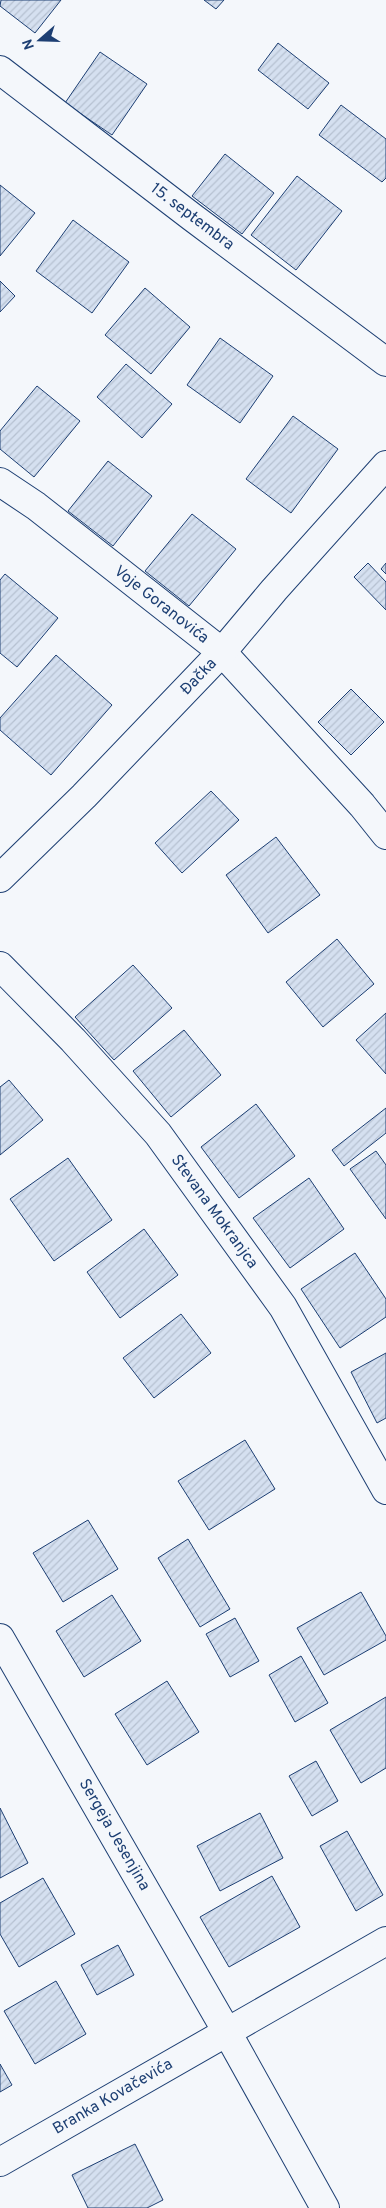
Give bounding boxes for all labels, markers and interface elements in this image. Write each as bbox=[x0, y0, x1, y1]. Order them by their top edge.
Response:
north arrow bbox=[15, 15, 65, 65]
text: N bbox=[19, 36, 39, 52]
street label: 15. septembra bbox=[146, 179, 238, 255]
street label: Voje Goranovića bbox=[109, 562, 213, 648]
street label: Đačka bbox=[177, 654, 221, 700]
street label: Stevana Mokranjca bbox=[166, 1151, 262, 1273]
street label: Sergeja Jesenjina bbox=[74, 1775, 154, 1895]
street label: Branka Kovačevića bbox=[50, 2055, 176, 2139]

